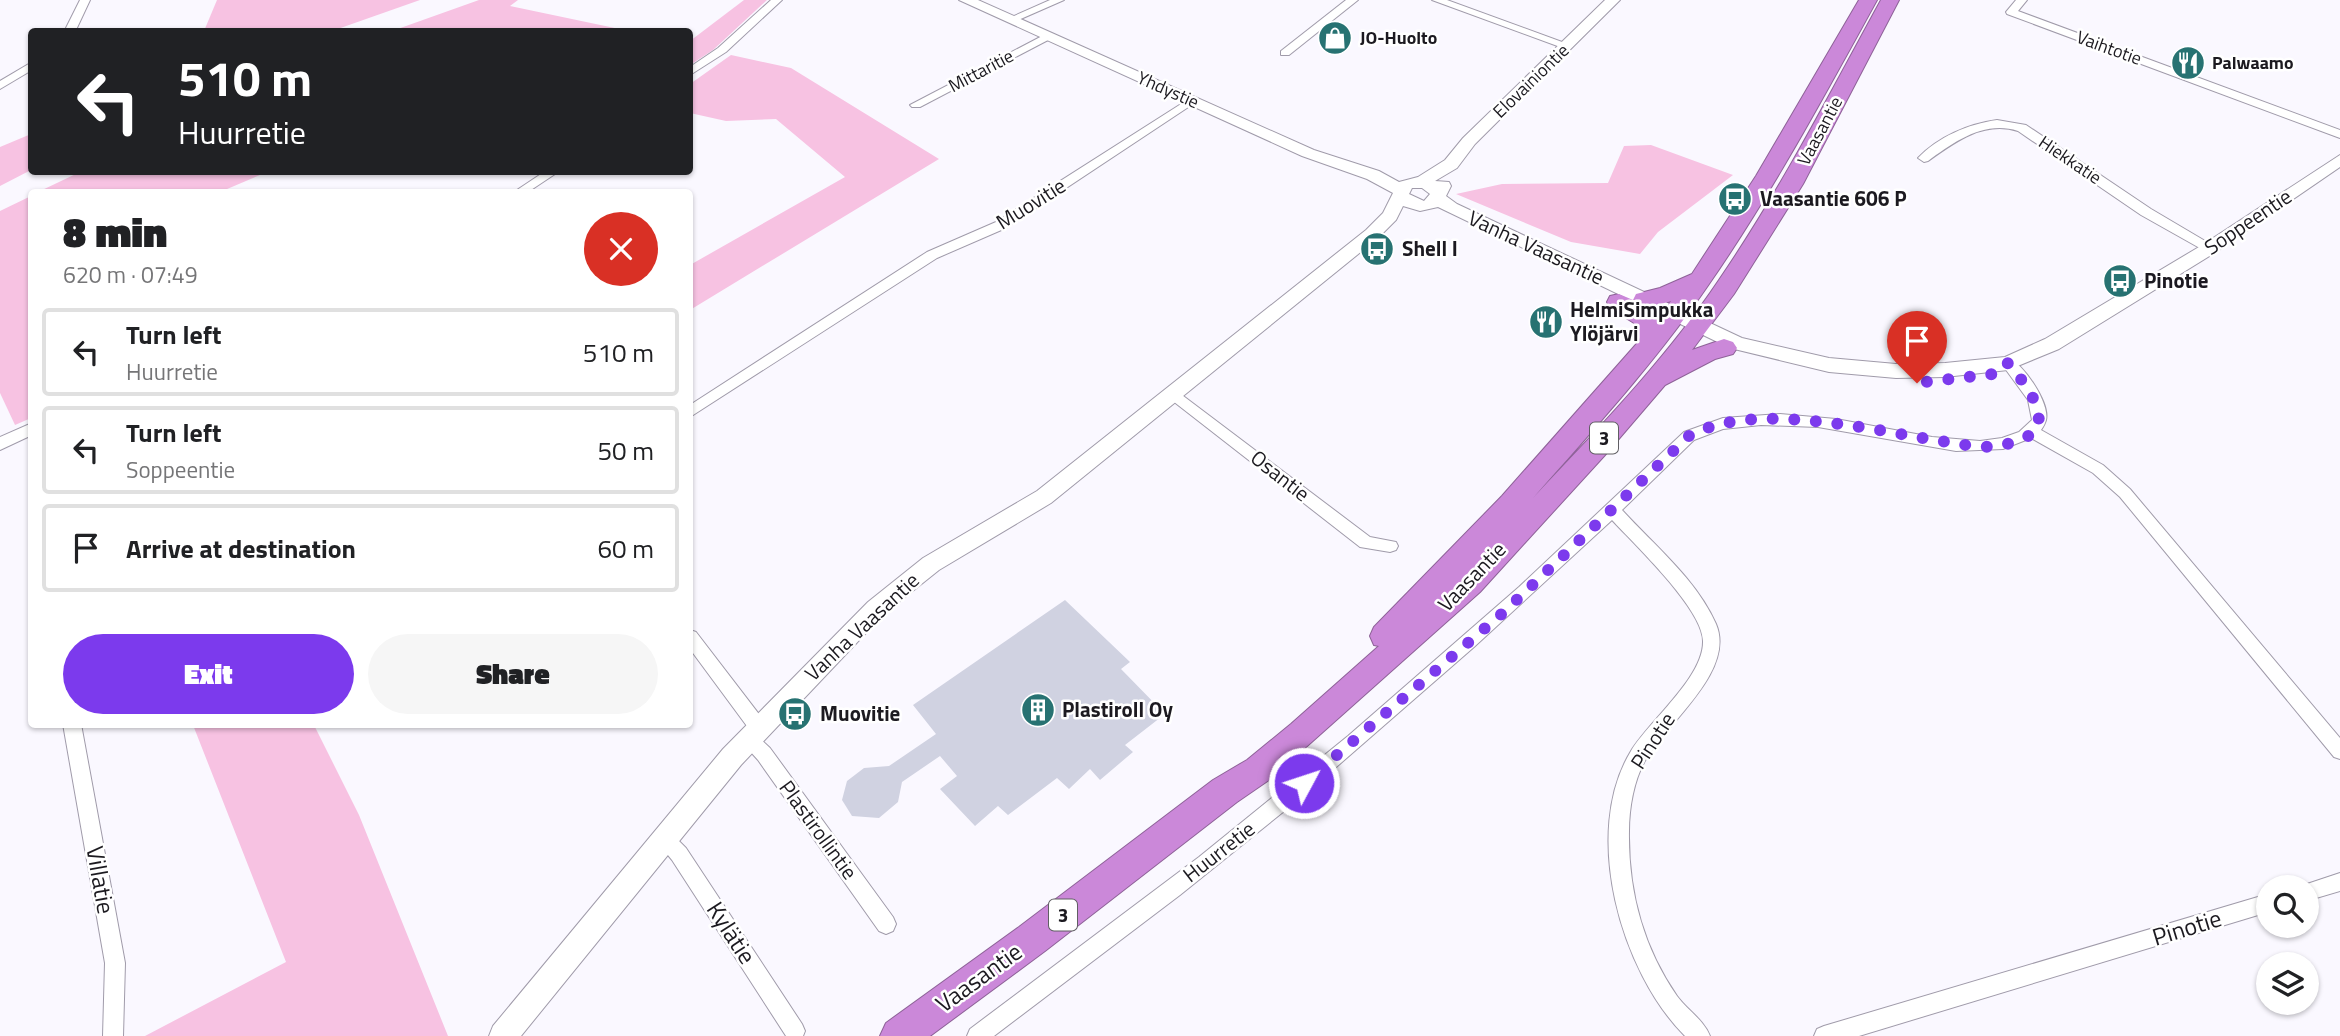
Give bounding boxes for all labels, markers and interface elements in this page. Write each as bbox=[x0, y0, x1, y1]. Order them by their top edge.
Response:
shop icon: JO-Huolto bbox=[1316, 19, 1354, 57]
street label: Vaihtotie bbox=[2073, 23, 2146, 72]
place label: JO-Huolto bbox=[1360, 24, 1437, 51]
street label: Elovainiontie bbox=[1486, 37, 1575, 124]
text: 510 m bbox=[178, 40, 312, 115]
street label: Mittaritie bbox=[943, 42, 1018, 99]
restaurant icon: Palwaamo bbox=[2169, 44, 2207, 82]
place label: Palwaamo bbox=[2212, 49, 2294, 76]
icon: left bbox=[63, 56, 154, 147]
street label: Yhdystie bbox=[1133, 64, 1203, 115]
street label: Vaasantie bbox=[1790, 92, 1849, 170]
text: Huurretie bbox=[178, 108, 306, 156]
street label: Hiekkatie bbox=[2033, 129, 2107, 191]
street label: Muovitie bbox=[989, 169, 1072, 237]
bus stop icon: Vaasantie 606 P bbox=[1716, 180, 1754, 218]
street label: Soppeentie bbox=[2197, 180, 2298, 262]
place label: Vaasantie 606 P bbox=[1760, 182, 1907, 214]
text: 8 min bbox=[63, 199, 167, 263]
street label: Vanha Vaasantie bbox=[1463, 202, 1610, 293]
button: close bbox=[584, 212, 658, 286]
bus stop icon: Shell I bbox=[1358, 230, 1396, 268]
place label: Shell I bbox=[1402, 232, 1458, 264]
text: 620 m · 07:49 bbox=[63, 257, 198, 292]
bus stop icon: Pinotie bbox=[2101, 262, 2139, 300]
place label: Pinotie bbox=[2144, 264, 2208, 296]
place label: HelmiSimpukka Ylöjärvi bbox=[1570, 293, 1714, 349]
restaurant icon: HelmiSimpukka Ylöjärvi bbox=[1527, 303, 1565, 341]
pin bbox=[1887, 311, 1947, 383]
text: Turn left bbox=[126, 315, 221, 354]
icon: arrive bbox=[1898, 322, 1936, 360]
icon: left bbox=[67, 333, 105, 371]
text: 510 m bbox=[583, 333, 654, 372]
text: Huurretie bbox=[126, 354, 218, 389]
text: Turn left bbox=[126, 413, 221, 452]
road number: 3 bbox=[1590, 422, 1618, 453]
icon: left bbox=[67, 431, 105, 469]
text: 50 m bbox=[597, 431, 654, 470]
street label: Osantie bbox=[1244, 442, 1317, 509]
text: Soppeentie bbox=[126, 452, 235, 487]
icon: arrive bbox=[67, 529, 105, 567]
text: Arrive at destination bbox=[126, 529, 356, 568]
text: 60 m bbox=[597, 529, 654, 568]
street label: Vaasantie bbox=[1430, 534, 1513, 619]
street label: Vanha Vaasantie bbox=[797, 565, 926, 688]
button: Exit bbox=[63, 634, 354, 714]
button: Share bbox=[368, 634, 658, 714]
building icon: Plastiroll Oy bbox=[1019, 691, 1057, 729]
place label: Plastiroll Oy bbox=[1062, 693, 1173, 725]
bus stop icon: Muovitie bbox=[776, 695, 814, 733]
place label: Muovitie bbox=[820, 697, 900, 729]
street label: Pinotie bbox=[1622, 706, 1682, 775]
position arrow bbox=[1267, 746, 1341, 820]
street label: Plastirollintie bbox=[772, 773, 866, 886]
street label: Huurretie bbox=[1175, 813, 1261, 890]
street label: Villatie bbox=[77, 843, 125, 917]
map controls bbox=[2256, 875, 2319, 1015]
button: search bbox=[2256, 875, 2319, 938]
street label: Kylätie bbox=[698, 894, 765, 971]
street label: Pinotie bbox=[2148, 899, 2226, 955]
road number: 3 bbox=[1049, 900, 1077, 931]
street label: Vaasantie bbox=[928, 933, 1029, 1021]
button: layers bbox=[2256, 952, 2319, 1015]

